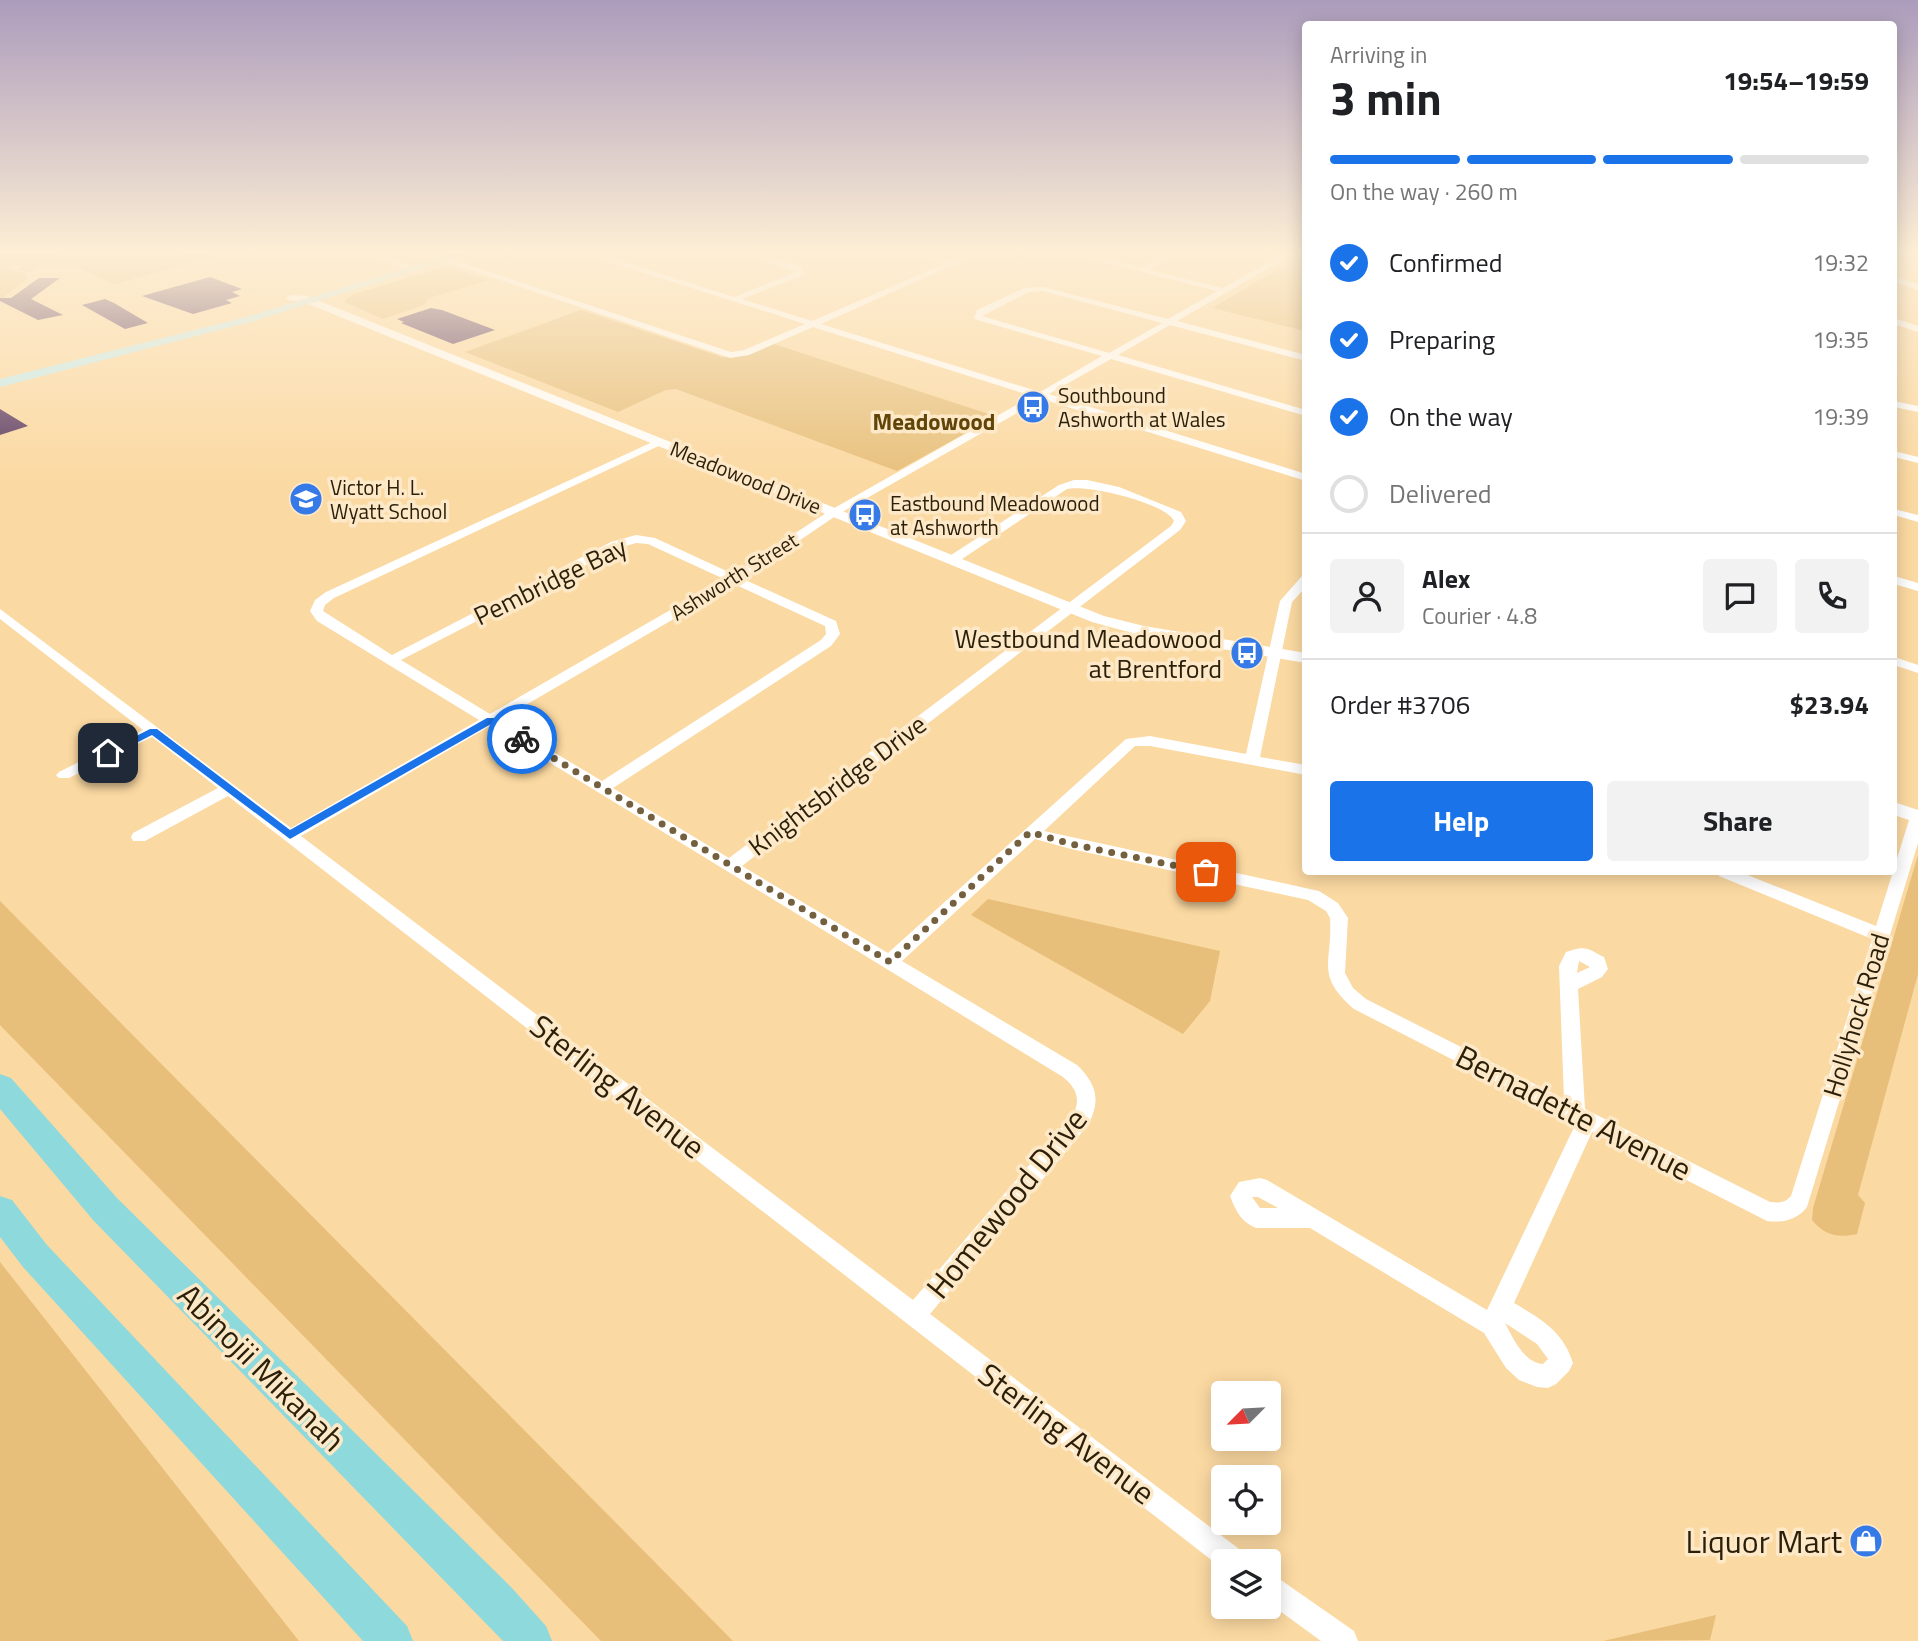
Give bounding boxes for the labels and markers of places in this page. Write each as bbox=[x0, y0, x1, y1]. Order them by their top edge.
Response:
place label: Southbound Ashworth at Wales bbox=[1058, 379, 1226, 435]
bus stop icon: Southbound Ashworth at Wales bbox=[1014, 388, 1052, 426]
place label: Victor H. L. Wyatt School bbox=[330, 471, 447, 527]
school or university icon: Victor H. L. Wyatt School bbox=[287, 480, 325, 518]
place label: Eastbound Meadowood at Ashworth bbox=[890, 487, 1100, 543]
bus stop icon: Eastbound Meadowood at Ashworth bbox=[846, 496, 884, 534]
place label: Westbound Meadowood at Brentford bbox=[954, 619, 1222, 688]
bus stop icon: Westbound Meadowood at Brentford bbox=[1228, 634, 1266, 672]
pin bbox=[78, 723, 138, 783]
pin bbox=[1176, 842, 1236, 902]
place label: Liquor Mart bbox=[1686, 1517, 1842, 1565]
shop icon: Liquor Mart bbox=[1847, 1522, 1885, 1560]

